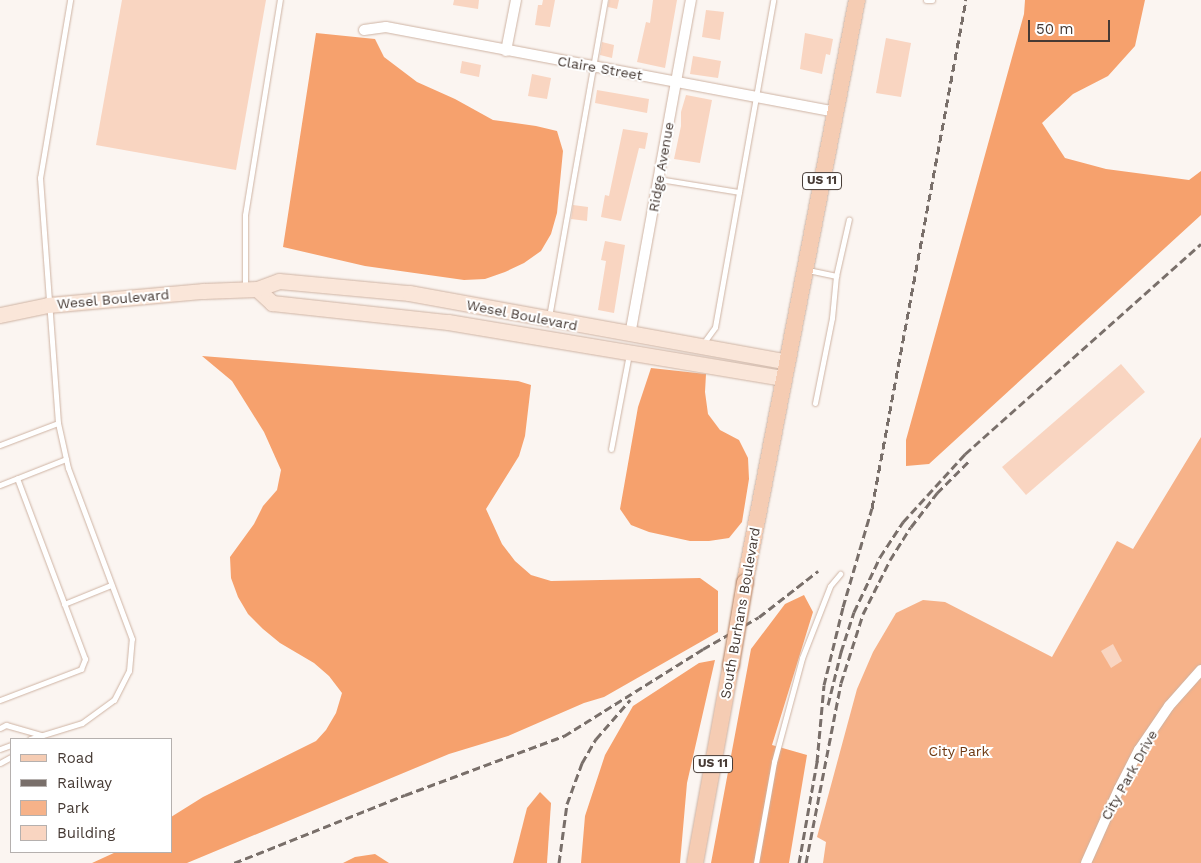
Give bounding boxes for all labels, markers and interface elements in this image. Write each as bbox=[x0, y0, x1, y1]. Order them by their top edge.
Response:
scale bar bbox=[1031, 10, 1114, 42]
text: 50 m bbox=[1036, 20, 1073, 38]
street label: Claire Street bbox=[556, 52, 644, 84]
street label: Ridge Avenue bbox=[645, 120, 677, 214]
road number: US 11 bbox=[801, 172, 843, 190]
street label: Wesel Boulevard bbox=[56, 286, 170, 312]
street label: Wesel Boulevard bbox=[465, 296, 579, 334]
street label: South Burhans Boulevard bbox=[717, 526, 763, 700]
street label: City Park Drive bbox=[1097, 727, 1161, 823]
legend bbox=[10, 738, 172, 853]
park label: City Park bbox=[928, 743, 990, 759]
text: Road bbox=[57, 749, 94, 767]
road number: US 11 bbox=[692, 754, 734, 774]
text: Railway bbox=[57, 774, 112, 792]
text: Park bbox=[57, 799, 89, 817]
text: Building bbox=[57, 824, 115, 842]

